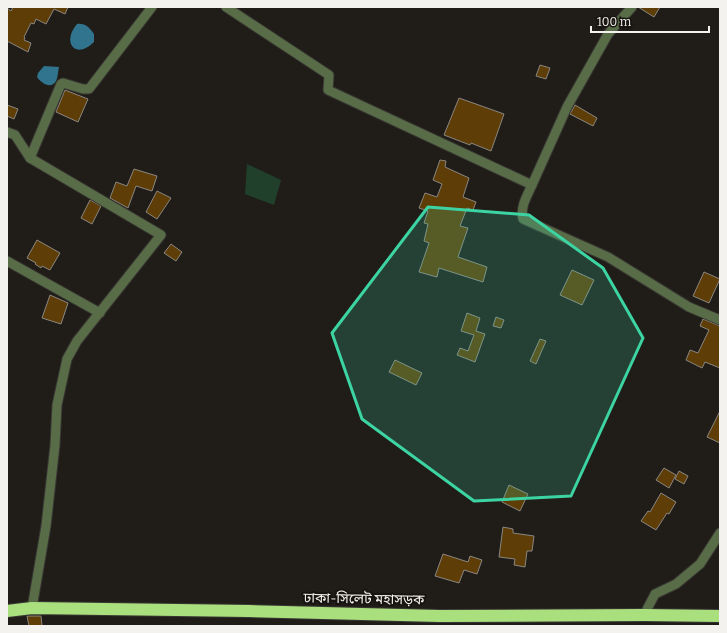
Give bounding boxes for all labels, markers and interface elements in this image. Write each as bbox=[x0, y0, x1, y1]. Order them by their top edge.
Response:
scale bar bbox=[591, 8, 709, 34]
text: 100 m bbox=[597, 15, 632, 29]
street label: ঢাকা-সিলেট মহাসড়ক bbox=[302, 589, 425, 609]

